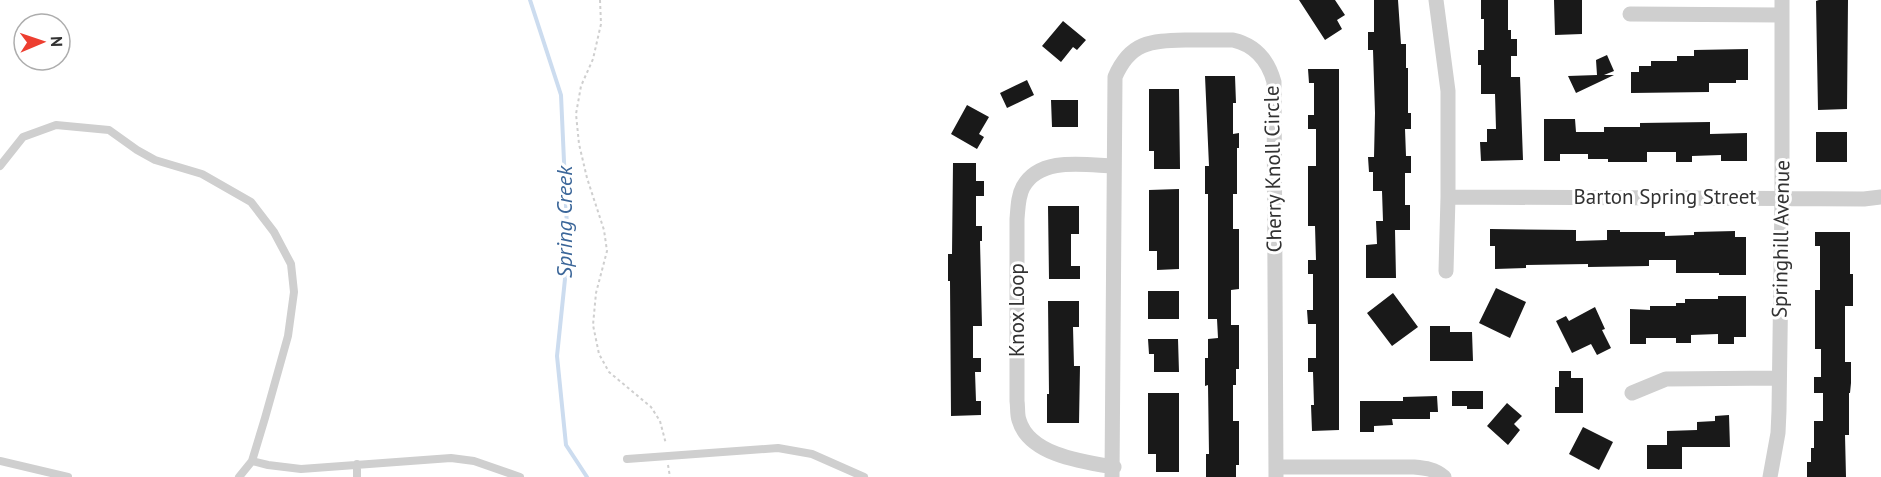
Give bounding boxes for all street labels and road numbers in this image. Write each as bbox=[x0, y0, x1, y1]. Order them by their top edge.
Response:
street label: Cherry Knoll Circle bbox=[1258, 85, 1287, 253]
street label: Springhill Avenue bbox=[1766, 160, 1795, 318]
street label: Barton Spring Street bbox=[1574, 183, 1756, 210]
street label: Knox Loop bbox=[1003, 263, 1030, 357]

